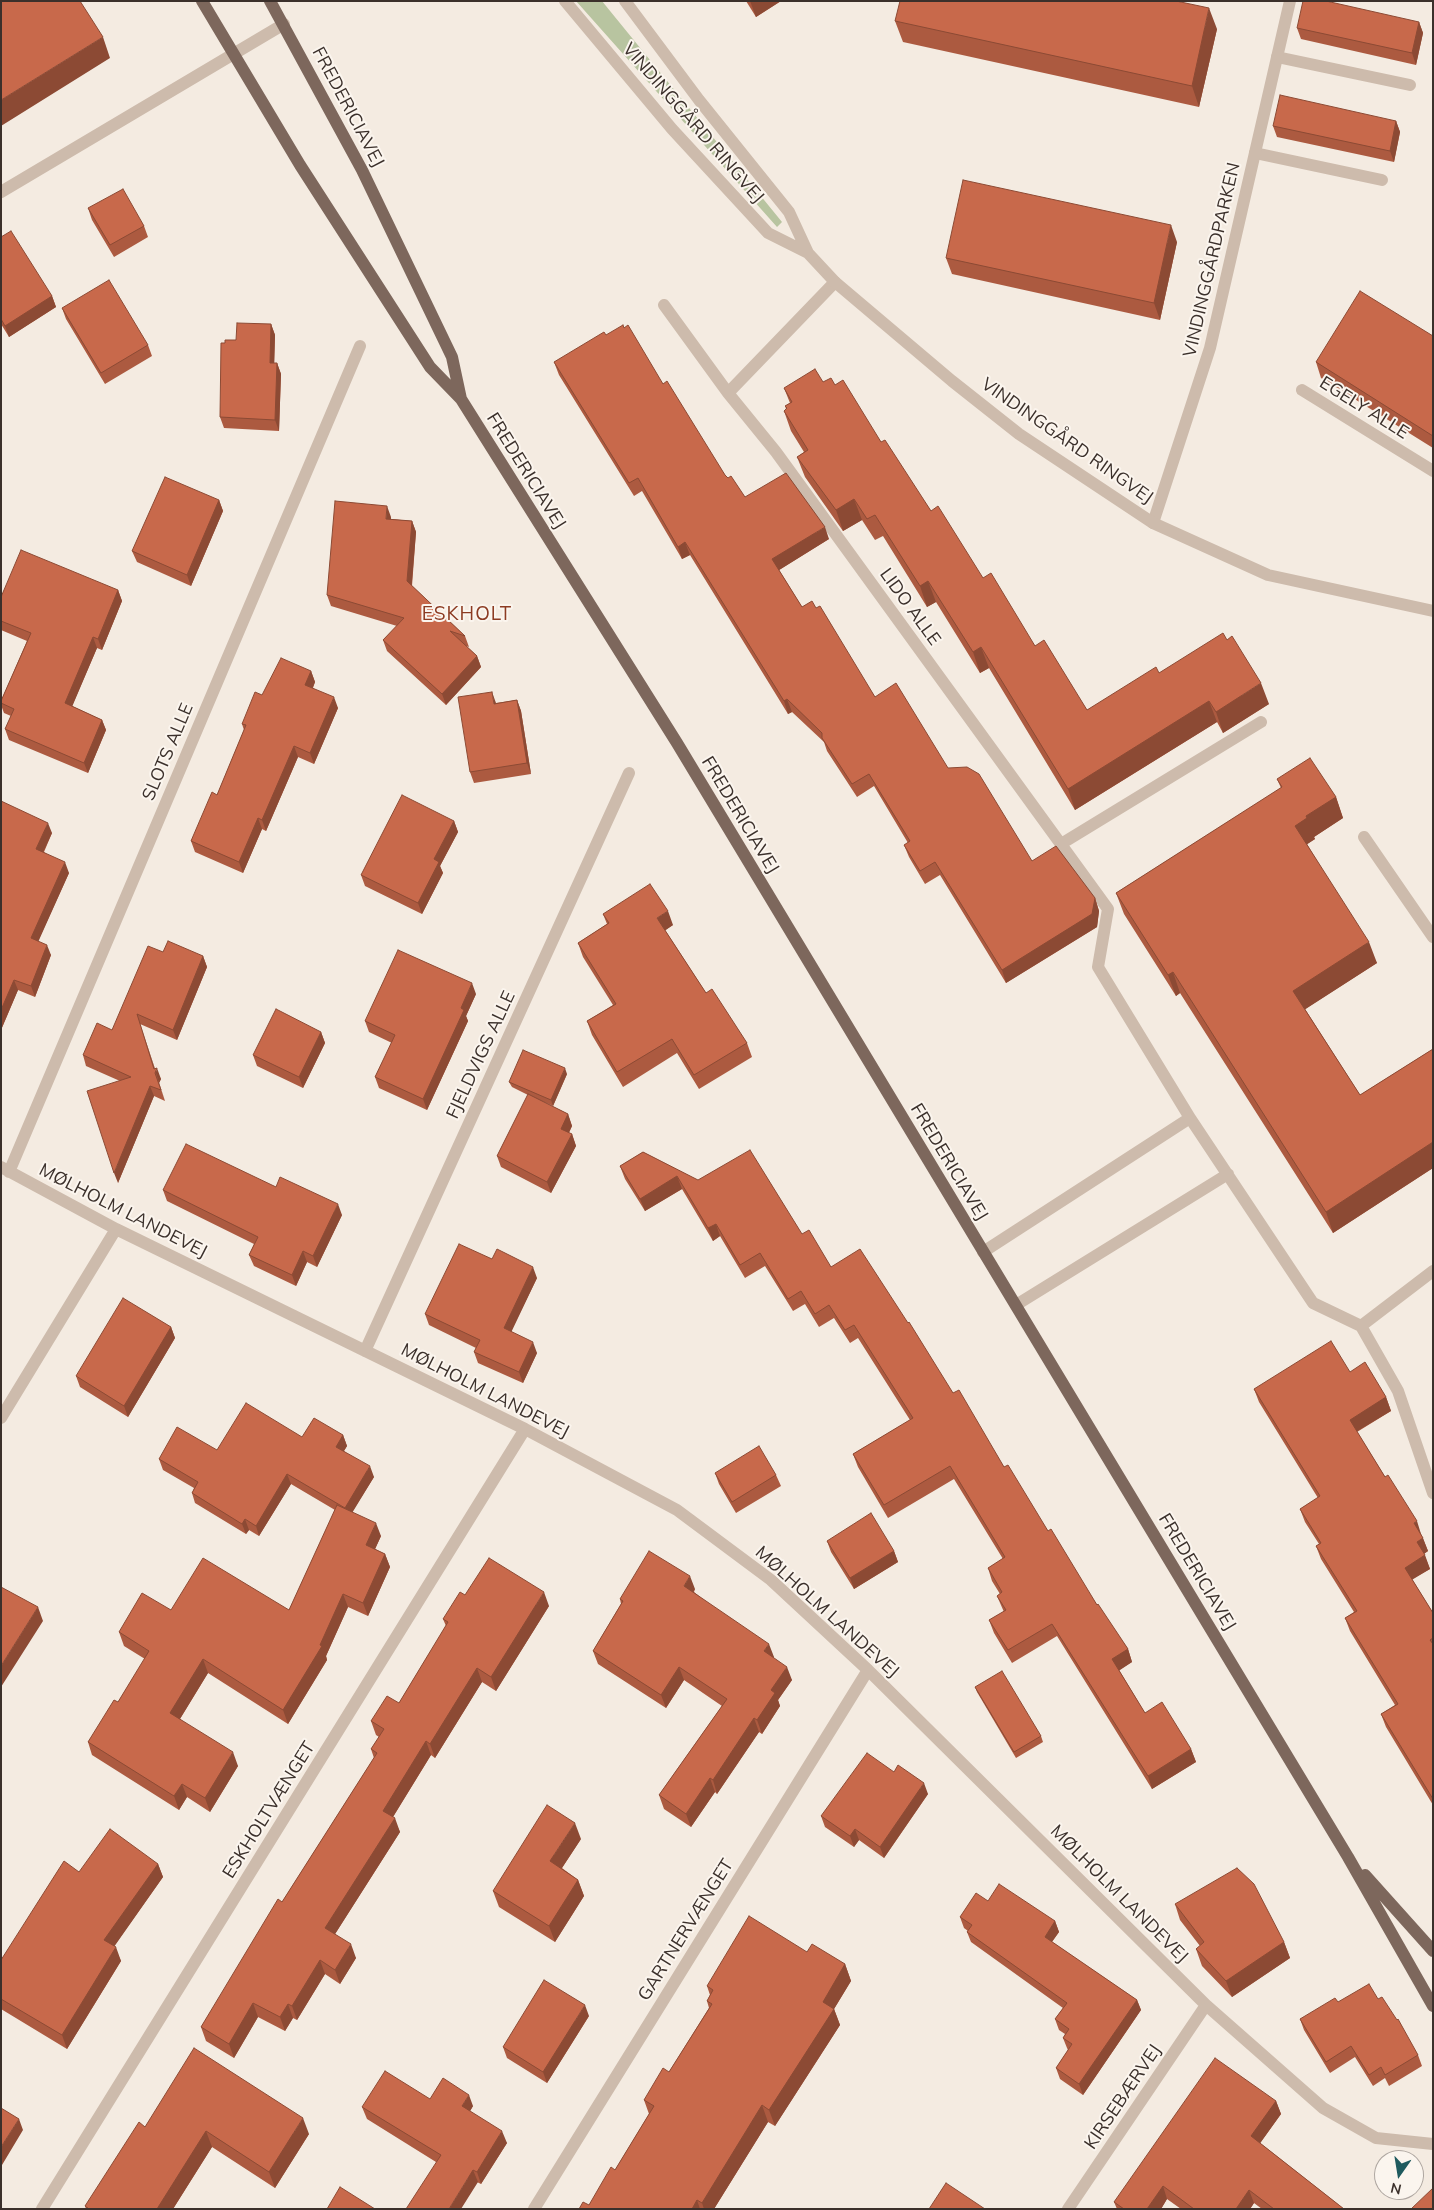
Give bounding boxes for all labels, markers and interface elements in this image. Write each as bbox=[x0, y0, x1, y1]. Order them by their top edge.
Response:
street label: VINDINGGÅRD RINGVEJ bbox=[618, 39, 768, 207]
street label: FREDERICIAVEJ bbox=[307, 43, 389, 171]
street label: VINDINGGÅRDPARKEN bbox=[1179, 161, 1245, 359]
street label: EGELY ALLE bbox=[1315, 372, 1413, 444]
street label: VINDINGGÅRD RINGVEJ bbox=[977, 373, 1157, 509]
street label: FREDERICIAVEJ bbox=[482, 409, 570, 533]
street label: LIDO ALLE bbox=[875, 564, 945, 650]
district label: ESKHOLT bbox=[421, 603, 513, 625]
street label: SLOTS ALLE bbox=[138, 700, 198, 804]
street label: FREDERICIAVEJ bbox=[697, 753, 783, 877]
street label: FJELDVIGS ALLE bbox=[442, 988, 520, 1122]
street label: FREDERICIAVEJ bbox=[906, 1100, 992, 1224]
street label: MØLHOLM LANDEVEJ bbox=[35, 1159, 211, 1263]
street label: MØLHOLM LANDEVEJ bbox=[397, 1339, 573, 1443]
street label: FREDERICIAVEJ bbox=[1154, 1510, 1240, 1634]
street label: MØLHOLM LANDEVEJ bbox=[751, 1542, 903, 1682]
street label: ESKHOLTVÆNGET bbox=[218, 1738, 320, 1882]
street label: MØLHOLM LANDEVEJ bbox=[1046, 1821, 1192, 1967]
street label: GARTNERVÆNGET bbox=[634, 1855, 738, 2005]
street label: KIRSEBÆRVEJ bbox=[1080, 2040, 1166, 2154]
north arrow bbox=[1374, 2150, 1424, 2200]
text: N bbox=[1389, 2179, 1403, 2199]

